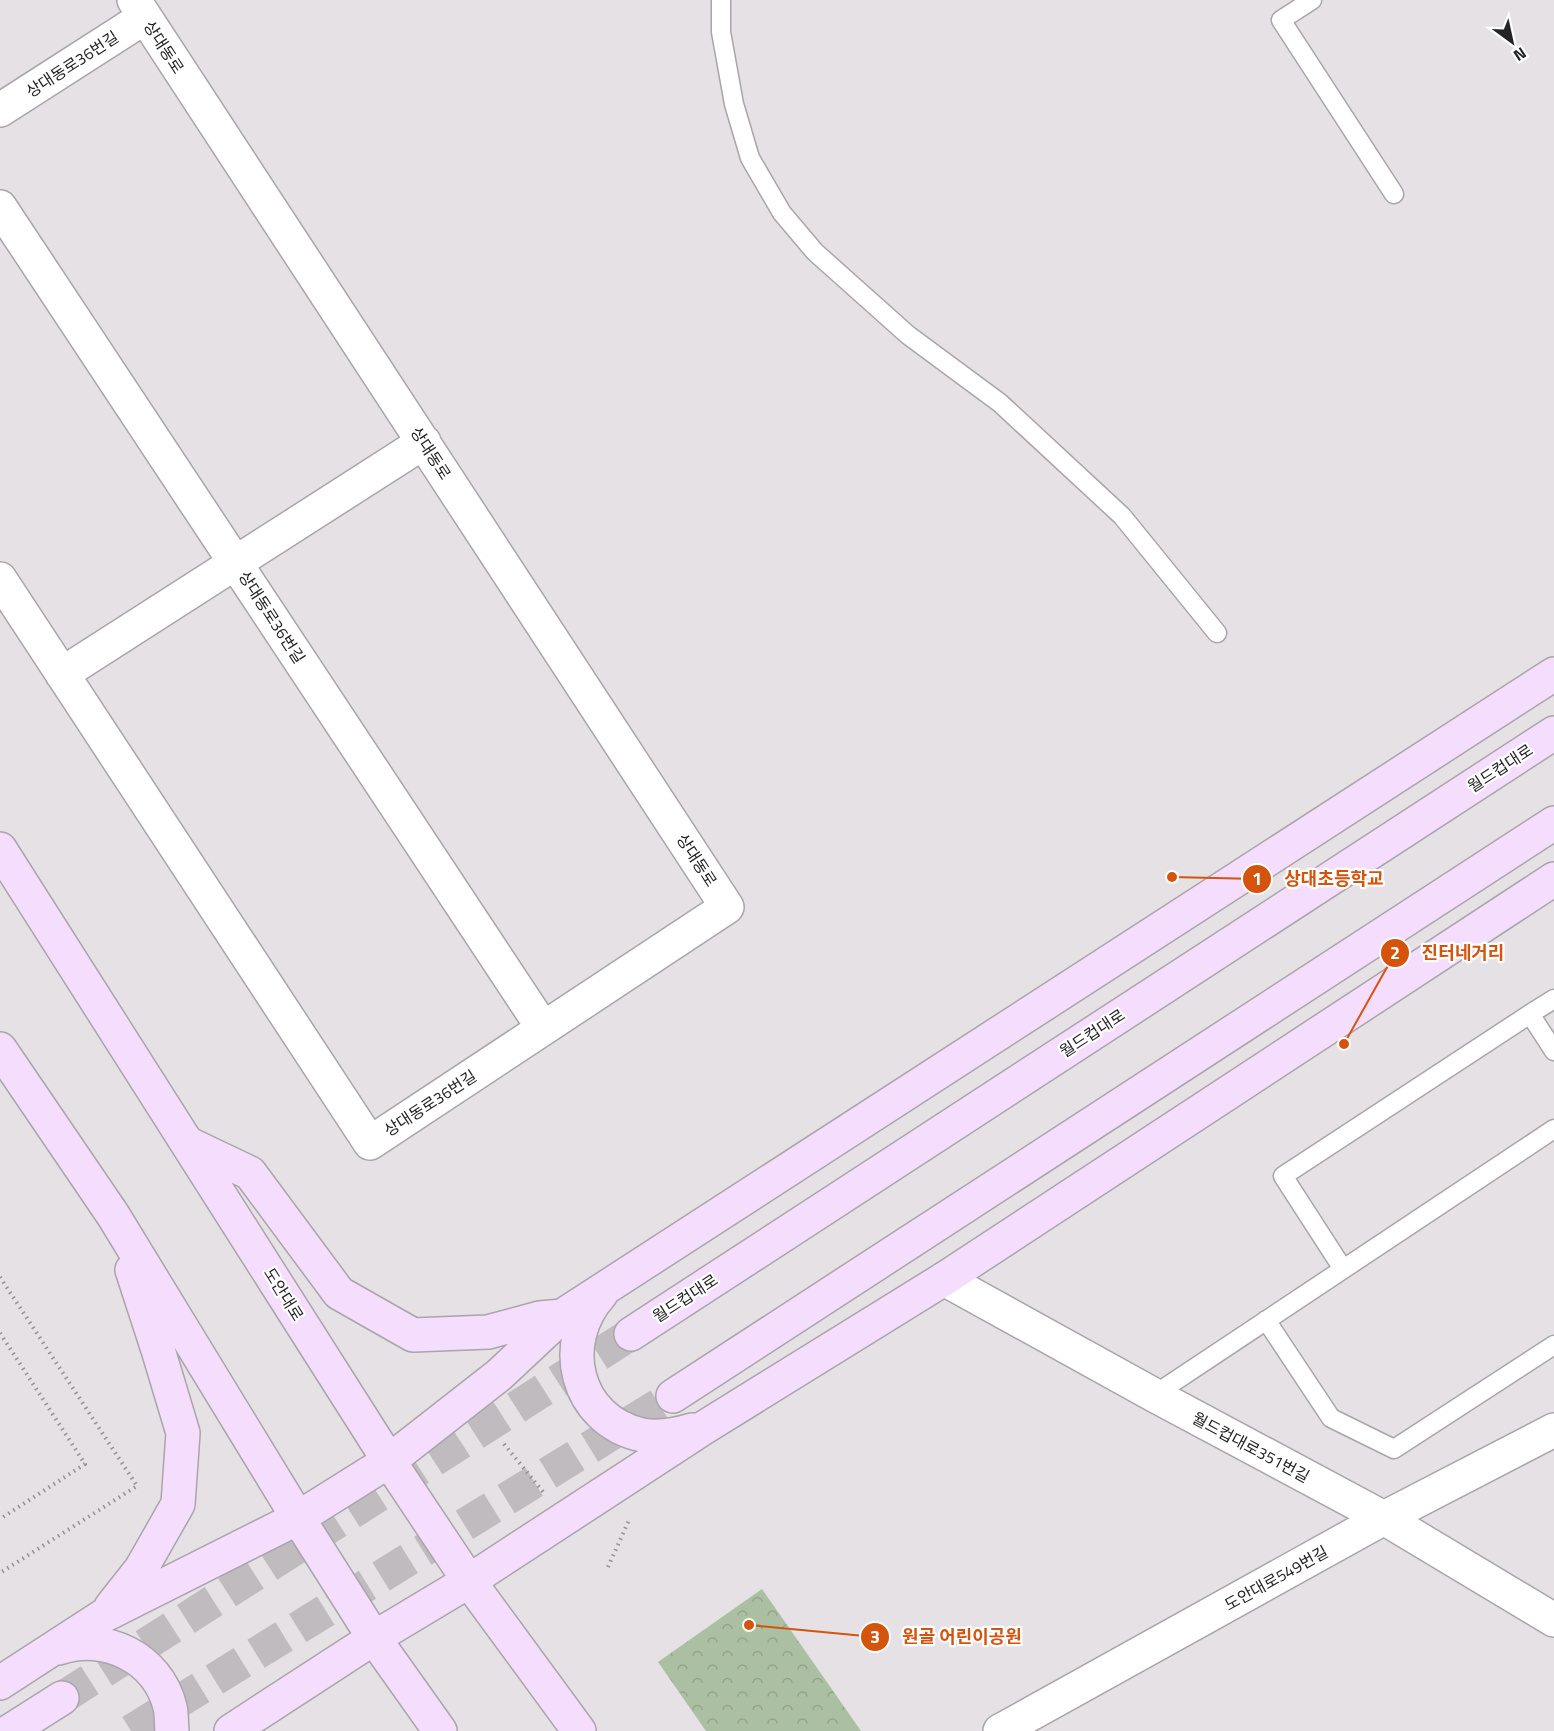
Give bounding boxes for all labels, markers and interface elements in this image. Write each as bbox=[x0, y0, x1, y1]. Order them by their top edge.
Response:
north arrow bbox=[1482, 12, 1542, 72]
street label: 상대동로 bbox=[138, 16, 190, 78]
street label: 상대동로36번길 bbox=[21, 25, 123, 103]
text: N bbox=[1509, 41, 1531, 68]
street label: 상대동로 bbox=[405, 422, 457, 484]
street label: 상대동로36번길 bbox=[233, 566, 311, 668]
street label: 월드컵대로 bbox=[1463, 738, 1538, 798]
street label: 상대동로 bbox=[671, 829, 723, 891]
callout: 상대초등학교 bbox=[1242, 861, 1396, 897]
text: 1 bbox=[1252, 865, 1262, 892]
text: 상대초등학교 bbox=[1284, 865, 1384, 892]
callout: 진터네거리 bbox=[1380, 935, 1517, 971]
text: 2 bbox=[1390, 939, 1400, 966]
text: 진터네거리 bbox=[1422, 939, 1504, 966]
street label: 월드컵대로 bbox=[1055, 1003, 1130, 1063]
street label: 상대동로36번길 bbox=[379, 1064, 481, 1142]
street label: 도안대로 bbox=[258, 1263, 310, 1326]
street label: 월드컵대로 bbox=[648, 1268, 723, 1328]
street label: 월드컵대로351번길 bbox=[1188, 1406, 1314, 1488]
street label: 도안대로549번길 bbox=[1220, 1540, 1332, 1616]
callout: 원골 어린이공원 bbox=[860, 1619, 1033, 1655]
text: 3 bbox=[870, 1623, 880, 1650]
text: 원골 어린이공원 bbox=[902, 1623, 1022, 1650]

